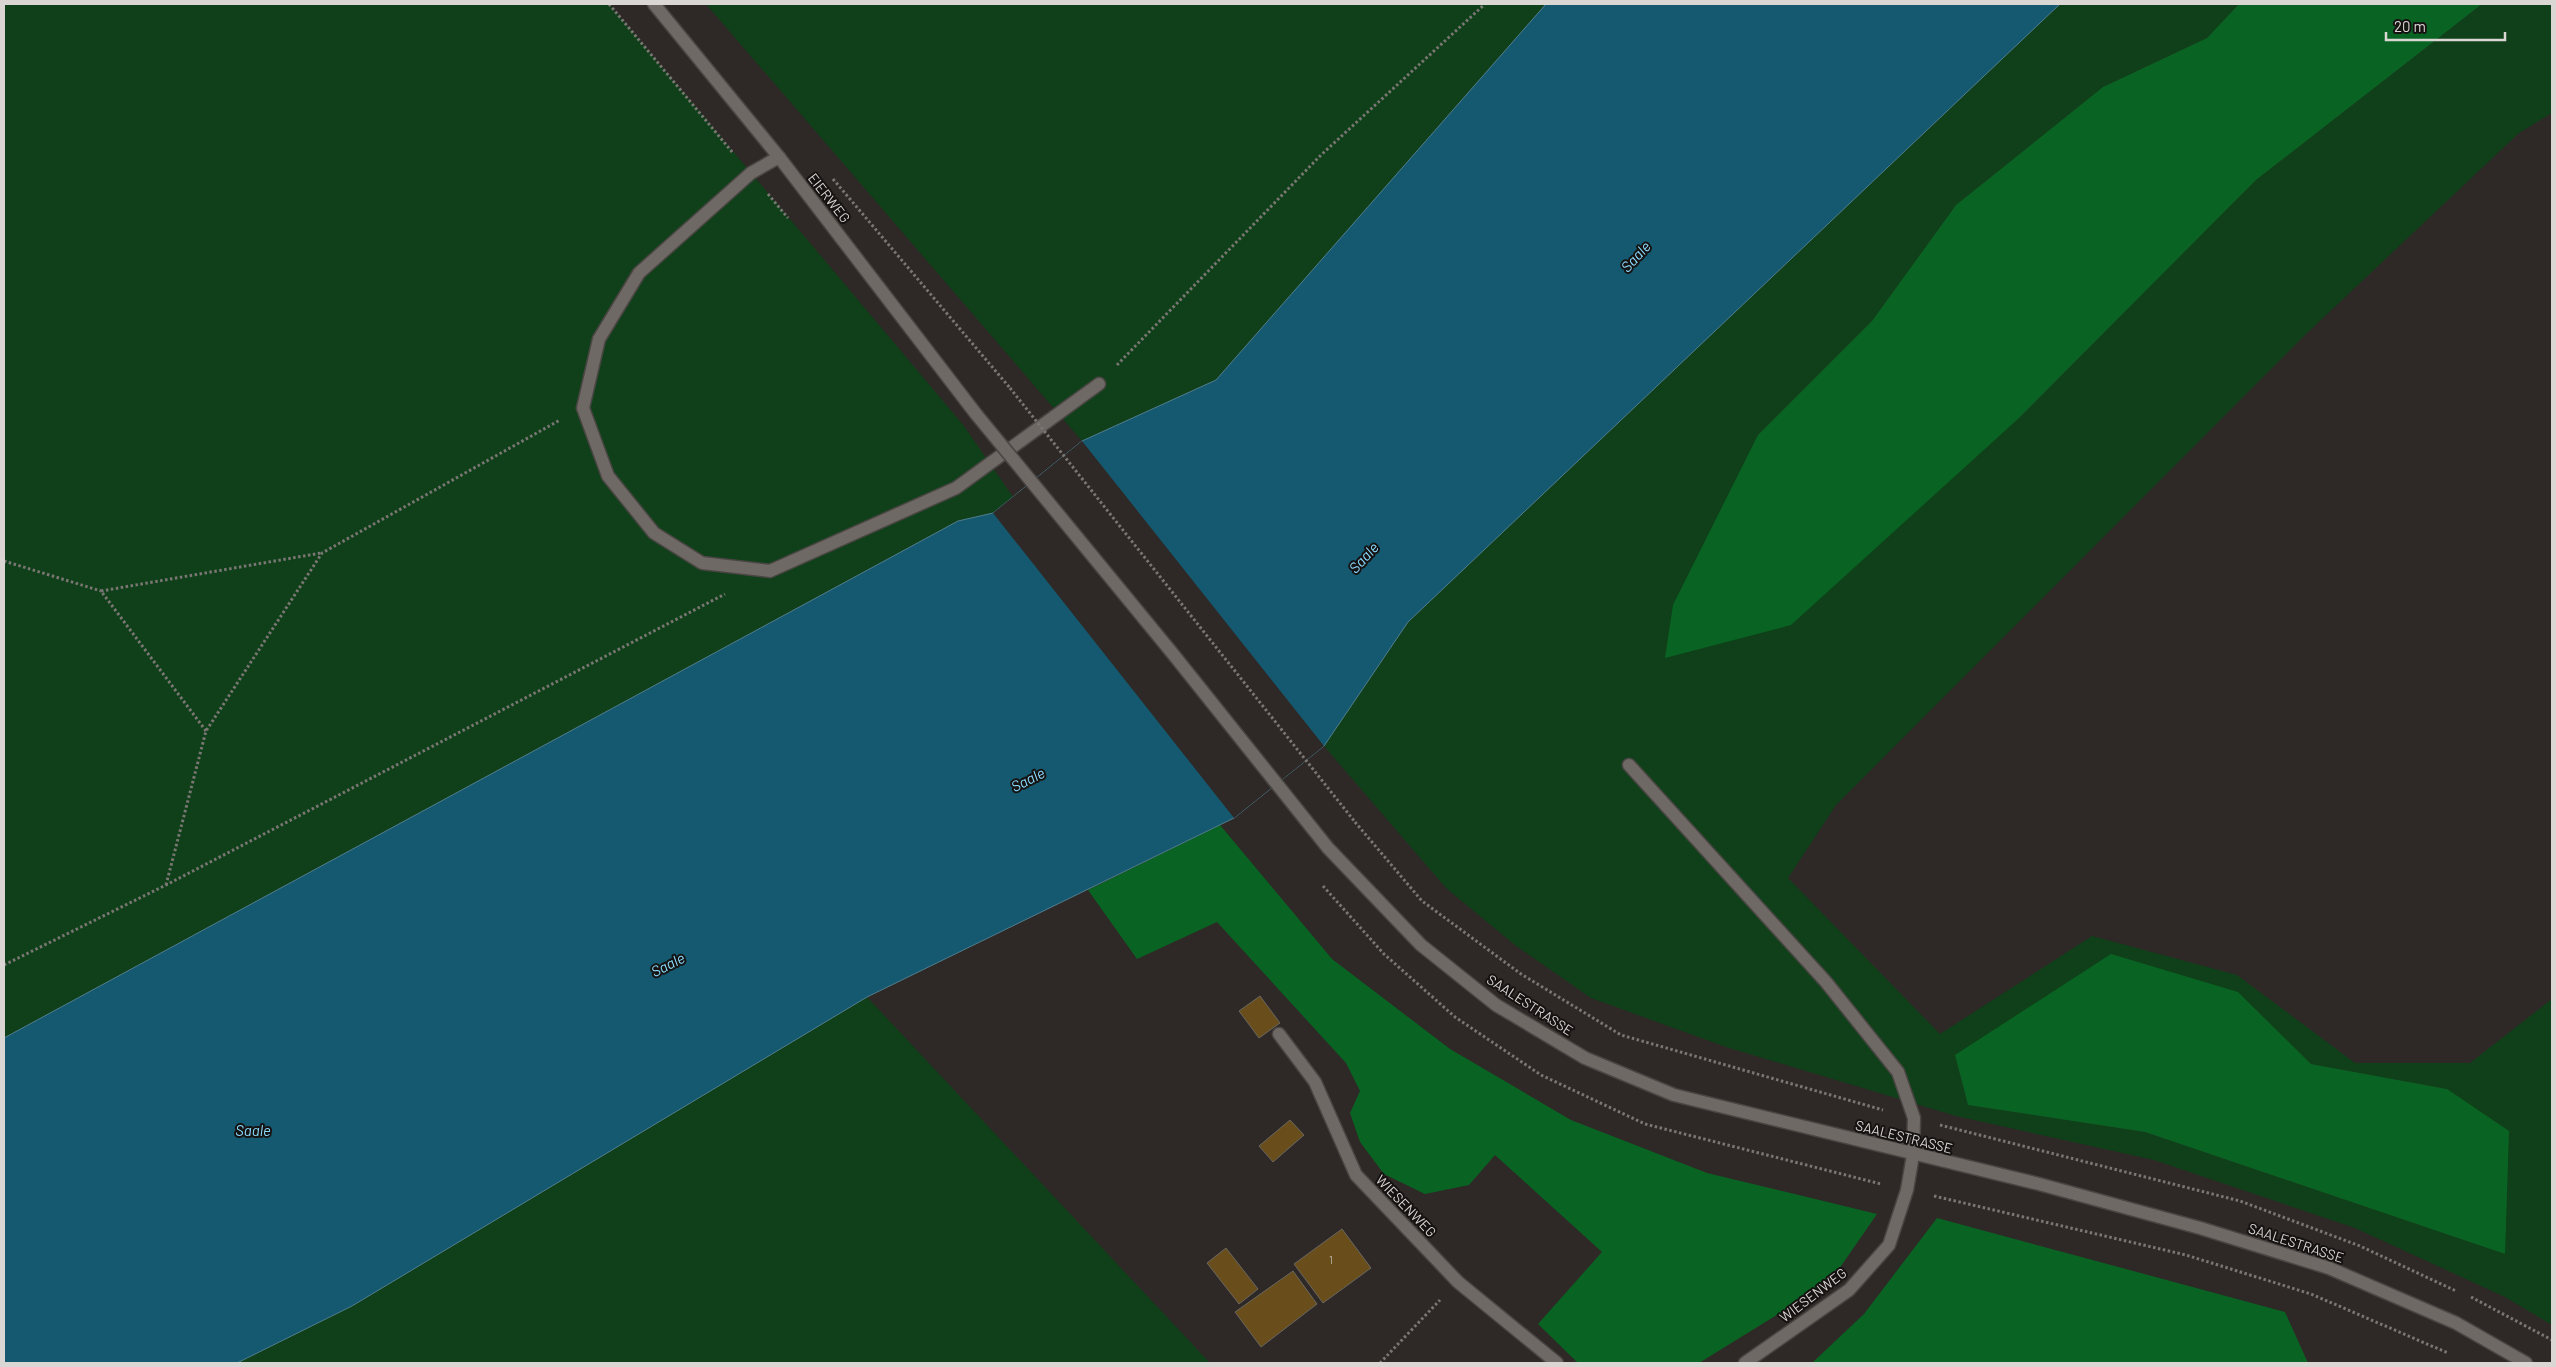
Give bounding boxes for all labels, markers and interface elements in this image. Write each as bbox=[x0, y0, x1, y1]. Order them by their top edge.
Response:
scale bar bbox=[2386, 10, 2505, 42]
text: 20 m bbox=[2394, 17, 2426, 35]
street label: EIERWEG bbox=[805, 170, 854, 226]
water label: Saale bbox=[1617, 237, 1654, 276]
water label: Saale bbox=[1345, 538, 1382, 577]
water label: Saale bbox=[1008, 763, 1048, 795]
water label: Saale bbox=[648, 948, 688, 980]
street label: SAALESTRASSE bbox=[1484, 970, 1577, 1039]
street label: SAALESTRASSE bbox=[1854, 1116, 1954, 1157]
water label: Saale bbox=[235, 1121, 271, 1139]
street label: WIESENWEG bbox=[1373, 1171, 1440, 1240]
street label: SAALESTRASSE bbox=[2246, 1219, 2346, 1266]
house number: 1 bbox=[1329, 1253, 1333, 1266]
street label: WIESENWEG bbox=[1776, 1264, 1850, 1325]

